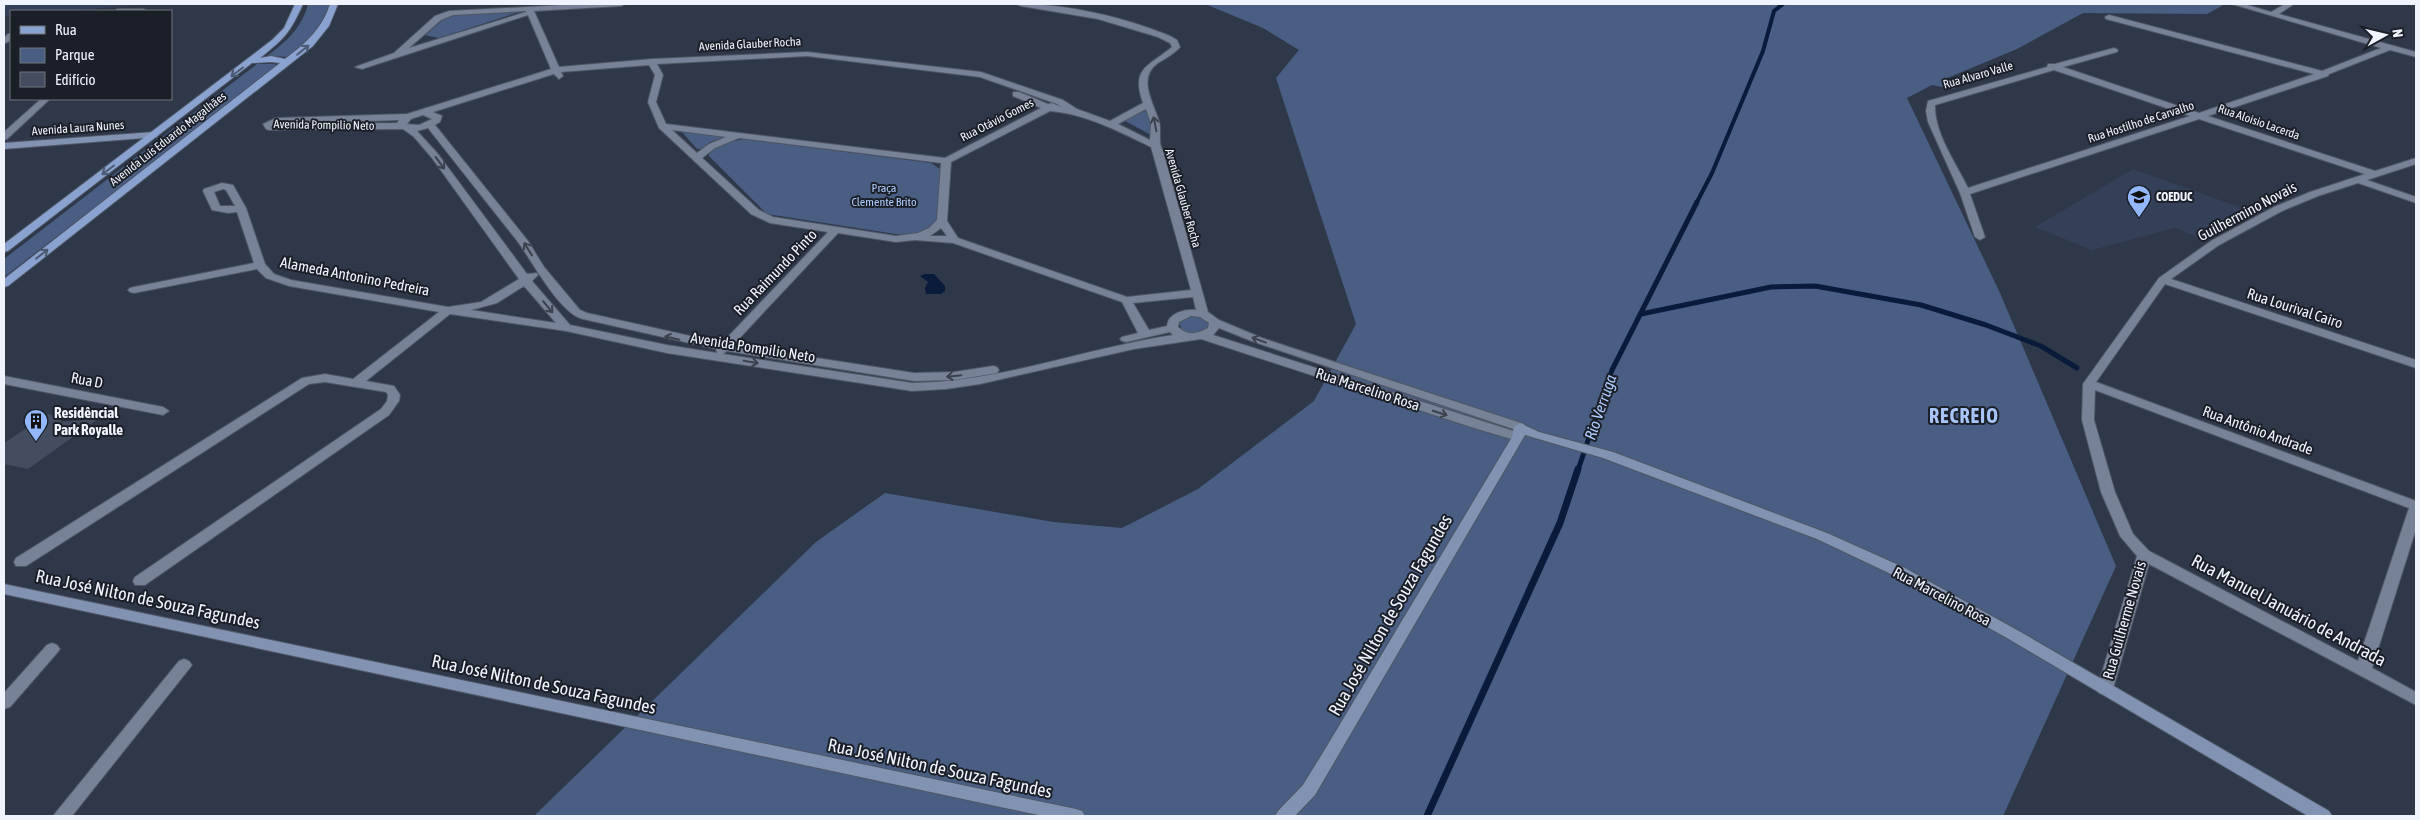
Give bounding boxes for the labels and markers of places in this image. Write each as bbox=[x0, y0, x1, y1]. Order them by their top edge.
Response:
school or university icon: COEDUC bbox=[2126, 184, 2152, 218]
place label: COEDUC bbox=[2156, 190, 2193, 204]
place label: Residêncial Park Royalle bbox=[54, 404, 123, 438]
building icon: Residêncial Park Royalle bbox=[23, 408, 49, 442]

